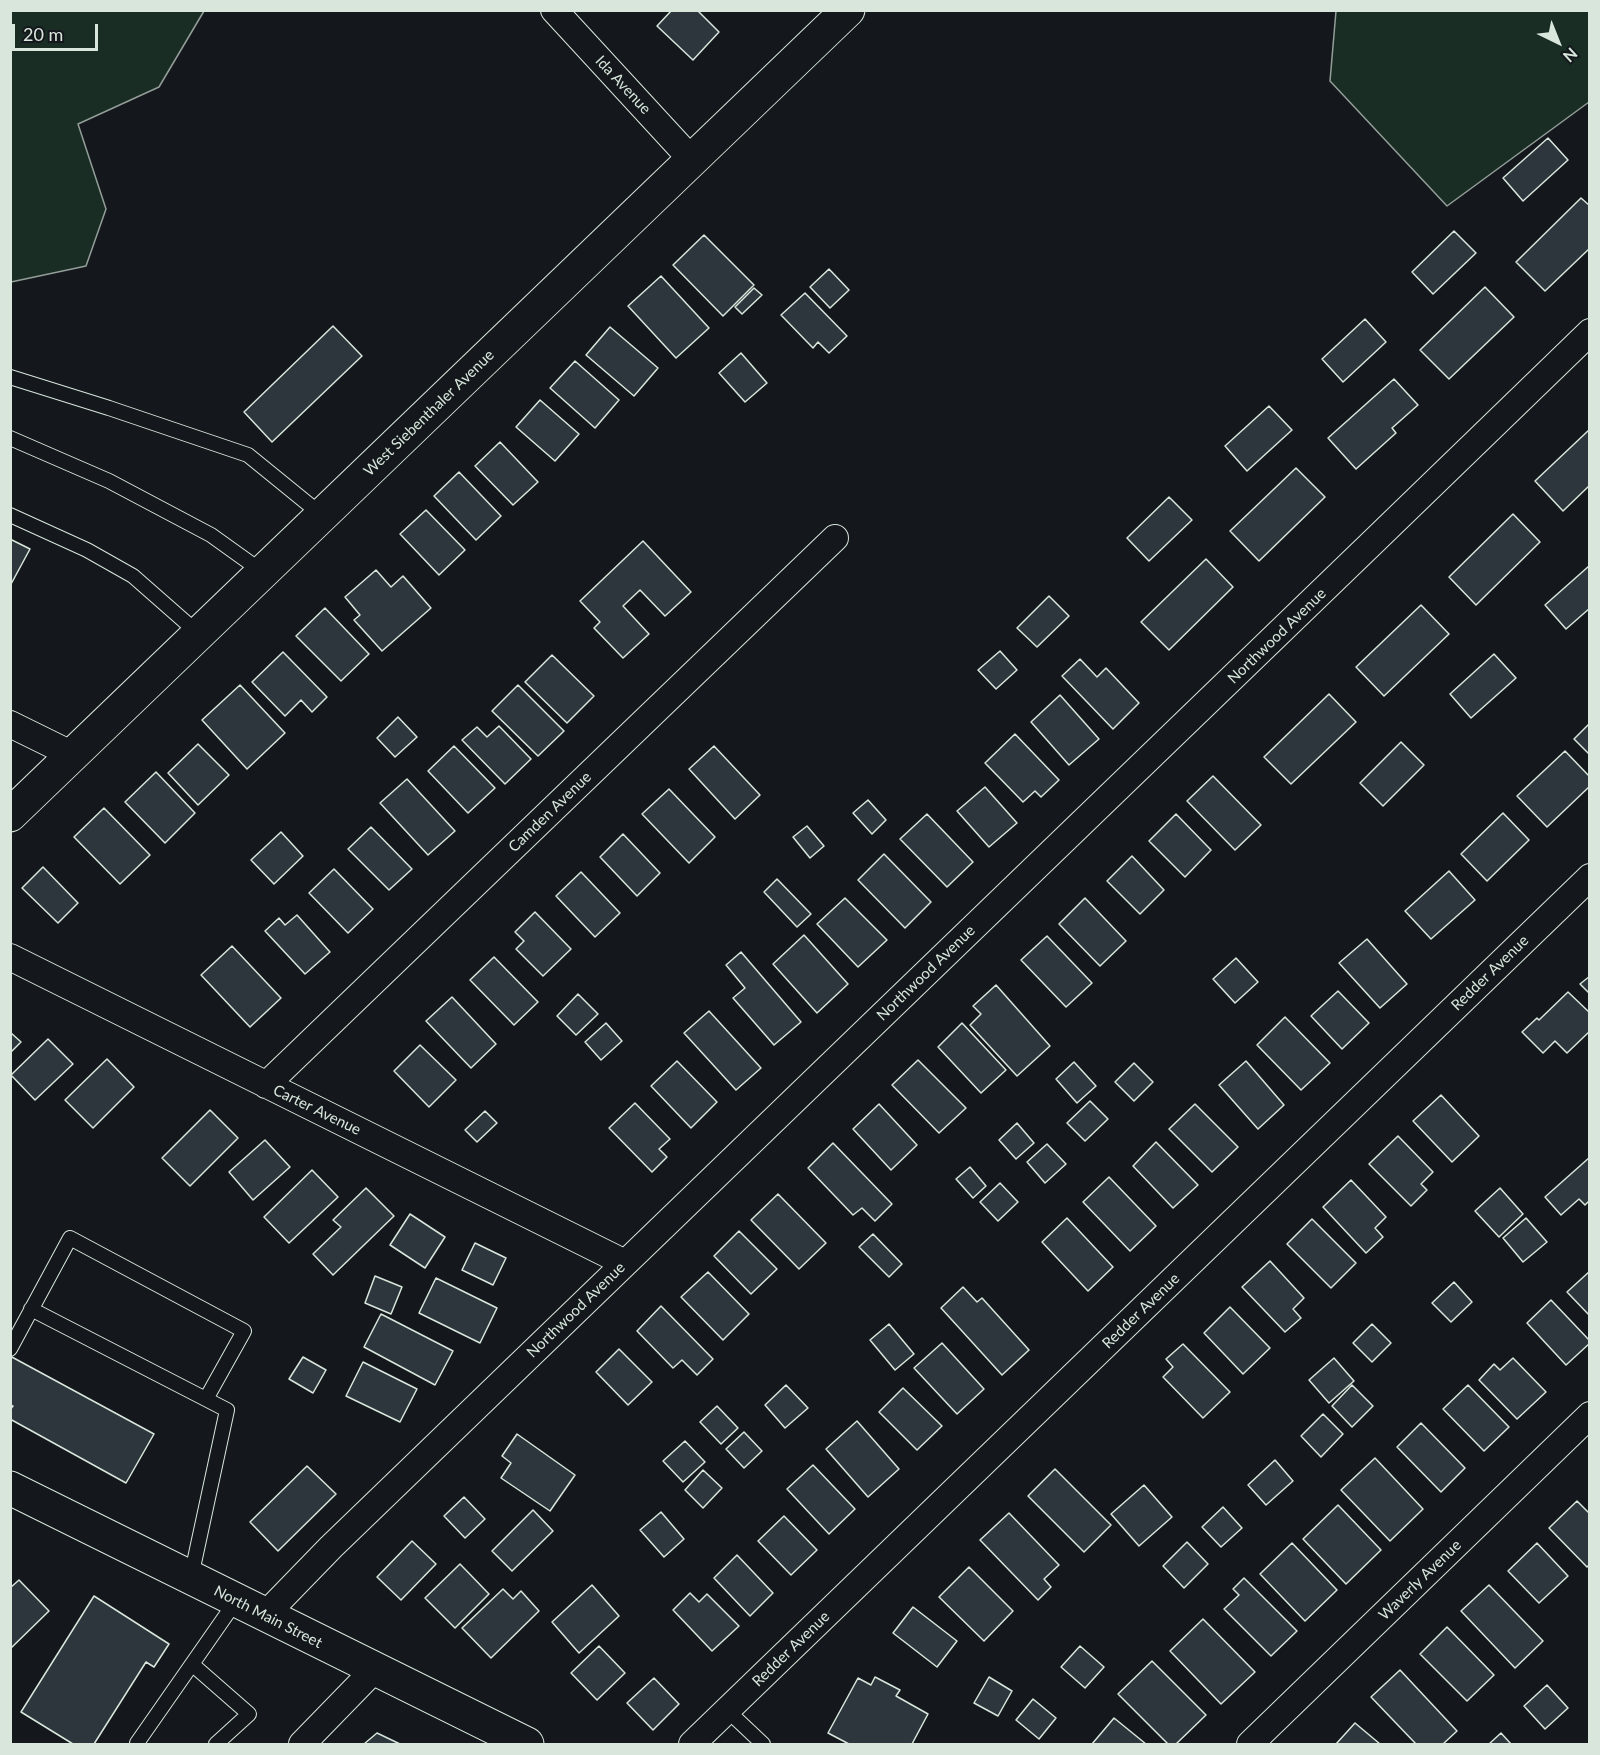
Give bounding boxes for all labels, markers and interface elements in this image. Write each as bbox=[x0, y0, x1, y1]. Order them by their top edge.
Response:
scale bar bbox=[15, 12, 100, 50]
north arrow bbox=[1528, 12, 1588, 72]
text: 20 m bbox=[23, 23, 63, 45]
text: N bbox=[1560, 44, 1582, 67]
street label: Ida Avenue bbox=[591, 52, 655, 118]
street label: West Siebenthaler Avenue bbox=[360, 346, 498, 480]
street label: Northwood Avenue bbox=[1224, 585, 1330, 687]
street label: Camden Avenue bbox=[505, 768, 595, 856]
street label: Northwood Avenue bbox=[873, 922, 979, 1024]
street label: Redder Avenue bbox=[1448, 932, 1532, 1014]
street label: Carter Avenue bbox=[270, 1081, 364, 1139]
street label: Northwood Avenue bbox=[523, 1259, 629, 1361]
street label: Redder Avenue bbox=[1099, 1270, 1183, 1352]
street label: Waverly Avenue bbox=[1375, 1536, 1465, 1624]
street label: North Main Street bbox=[211, 1582, 325, 1652]
street label: Redder Avenue bbox=[749, 1608, 833, 1690]

